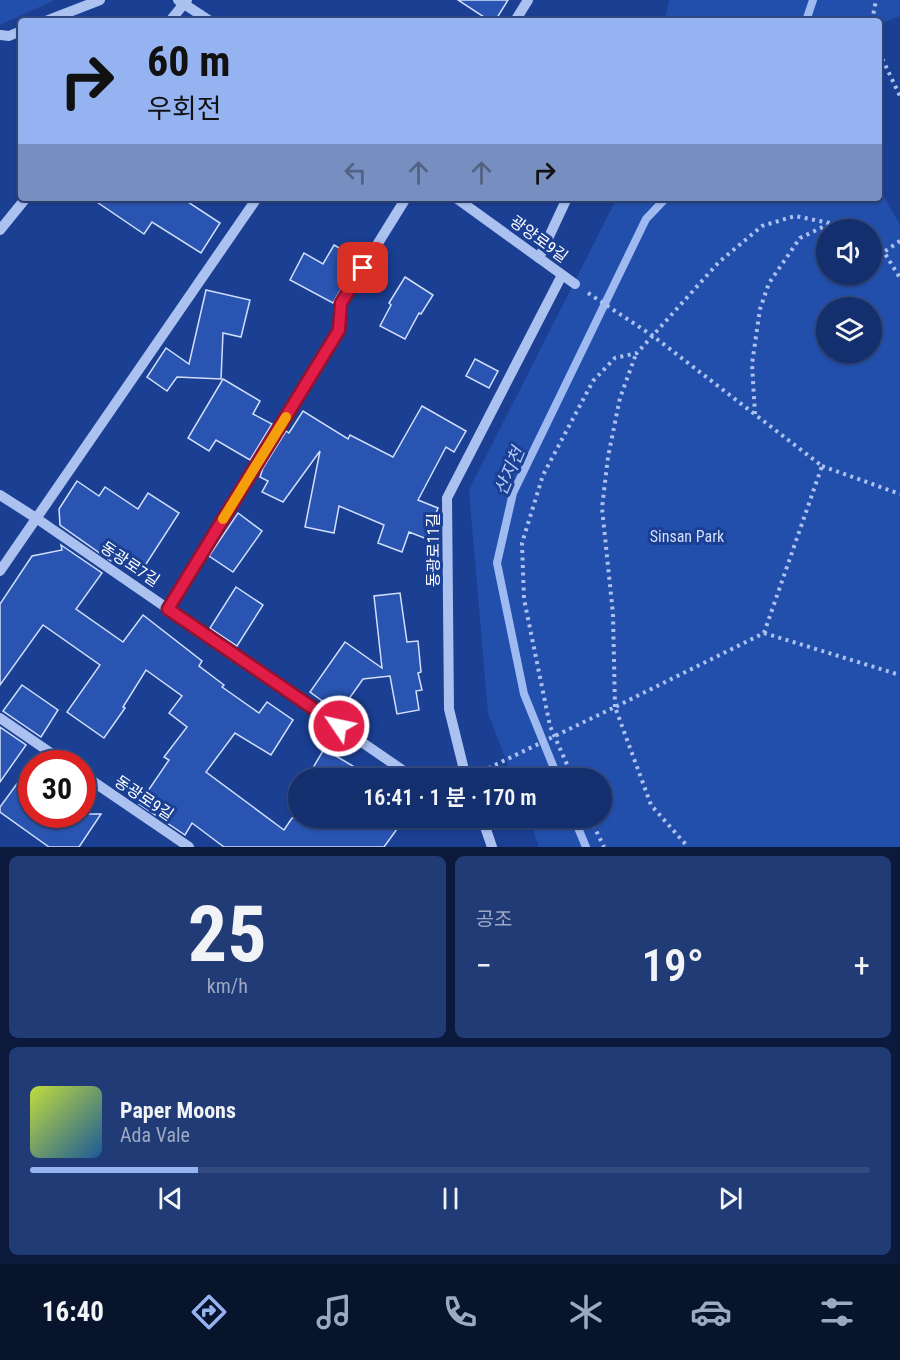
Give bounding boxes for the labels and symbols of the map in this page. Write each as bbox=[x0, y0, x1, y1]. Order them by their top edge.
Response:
street label: 광양로9길 bbox=[506, 212, 572, 266]
pin bbox=[337, 242, 388, 293]
water label: 산지천 bbox=[490, 442, 529, 498]
street label: 동광로11길 bbox=[424, 513, 443, 587]
park label: Sinsan Park bbox=[650, 527, 725, 546]
street label: 동광로7길 bbox=[97, 537, 163, 591]
position arrow bbox=[307, 694, 371, 758]
speed limit sign: 30 bbox=[18, 750, 96, 828]
street label: 동광로9길 bbox=[111, 771, 177, 825]

